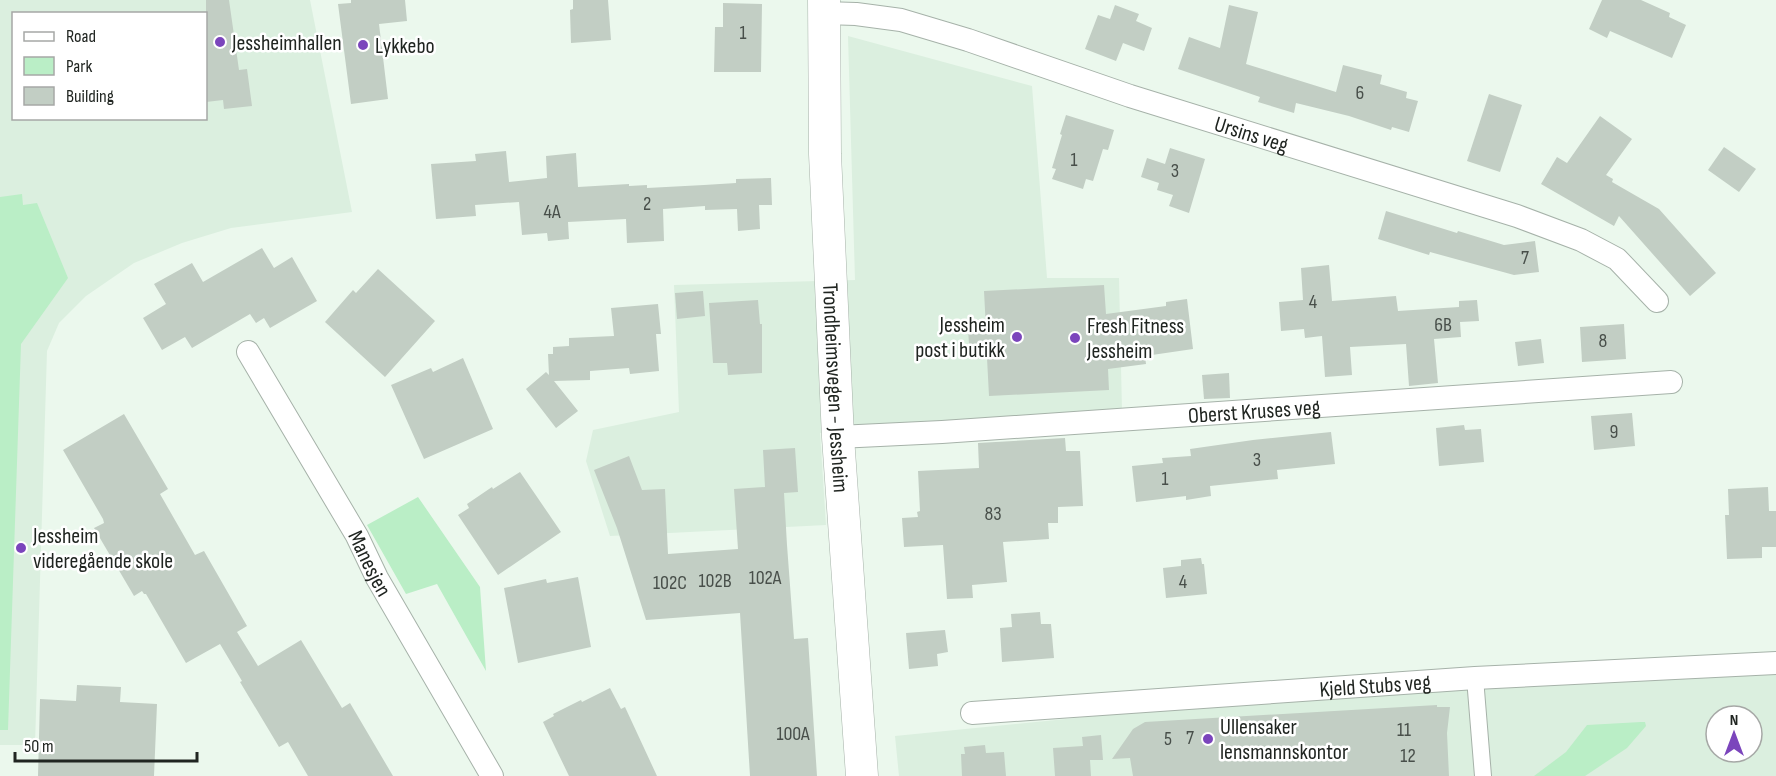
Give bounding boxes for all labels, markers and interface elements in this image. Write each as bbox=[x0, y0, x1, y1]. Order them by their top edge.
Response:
legend bbox=[12, 12, 207, 120]
house number: 1 bbox=[740, 21, 747, 45]
text: Road bbox=[66, 26, 96, 47]
place label: Jessheimhallen bbox=[231, 30, 342, 57]
place label: Lykkebo bbox=[375, 33, 435, 60]
marker: Jessheimhallen bbox=[213, 35, 227, 49]
marker: Lykkebo bbox=[356, 38, 370, 52]
text: Park bbox=[66, 56, 92, 77]
house number: 6 bbox=[1356, 81, 1364, 105]
text: Building bbox=[66, 86, 114, 107]
street label: Ursins veg bbox=[1211, 111, 1291, 159]
house number: 1 bbox=[1071, 148, 1078, 172]
house number: 3 bbox=[1171, 159, 1179, 183]
house number: 2 bbox=[643, 192, 651, 216]
house number: 4A bbox=[544, 200, 561, 224]
house number: 7 bbox=[1521, 246, 1529, 270]
street label: Trondheimsvegen - Jessheim bbox=[816, 282, 854, 494]
house number: 4 bbox=[1309, 290, 1317, 314]
place label: Jessheim post i butikk bbox=[915, 312, 1006, 364]
place label: Fresh Fitness Jessheim bbox=[1086, 313, 1184, 365]
house number: 6B bbox=[1434, 313, 1452, 337]
house number: 8 bbox=[1599, 329, 1607, 353]
marker: Jessheim post i butikk bbox=[1010, 330, 1024, 344]
marker: Fresh Fitness Jessheim bbox=[1068, 331, 1082, 345]
street label: Oberst Kruses veg bbox=[1187, 394, 1321, 430]
house number: 9 bbox=[1610, 420, 1618, 444]
house number: 3 bbox=[1253, 448, 1261, 472]
house number: 1 bbox=[1162, 467, 1169, 491]
house number: 83 bbox=[984, 502, 1002, 526]
place label: Jessheim videregående skole bbox=[32, 523, 173, 575]
street label: Manesjen bbox=[341, 526, 397, 602]
marker: Jessheim videregående skole bbox=[14, 541, 28, 555]
house number: 102A bbox=[749, 566, 782, 590]
house number: 102B bbox=[698, 569, 732, 593]
house number: 4 bbox=[1179, 570, 1187, 594]
house number: 102C bbox=[653, 571, 687, 595]
street label: Kjeld Stubs veg bbox=[1319, 669, 1432, 704]
north arrow bbox=[1704, 704, 1764, 764]
text: N bbox=[1730, 711, 1738, 730]
place label: Ullensaker lensmannskontor bbox=[1220, 714, 1348, 766]
house number: 11 bbox=[1397, 718, 1411, 742]
house number: 100A bbox=[776, 722, 810, 746]
scale bar bbox=[15, 725, 196, 763]
house number: 7 bbox=[1186, 726, 1194, 750]
house number: 5 bbox=[1164, 727, 1172, 751]
marker: Ullensaker lensmannskontor bbox=[1201, 732, 1215, 746]
text: 50 m bbox=[24, 736, 54, 757]
house number: 12 bbox=[1400, 744, 1416, 768]

